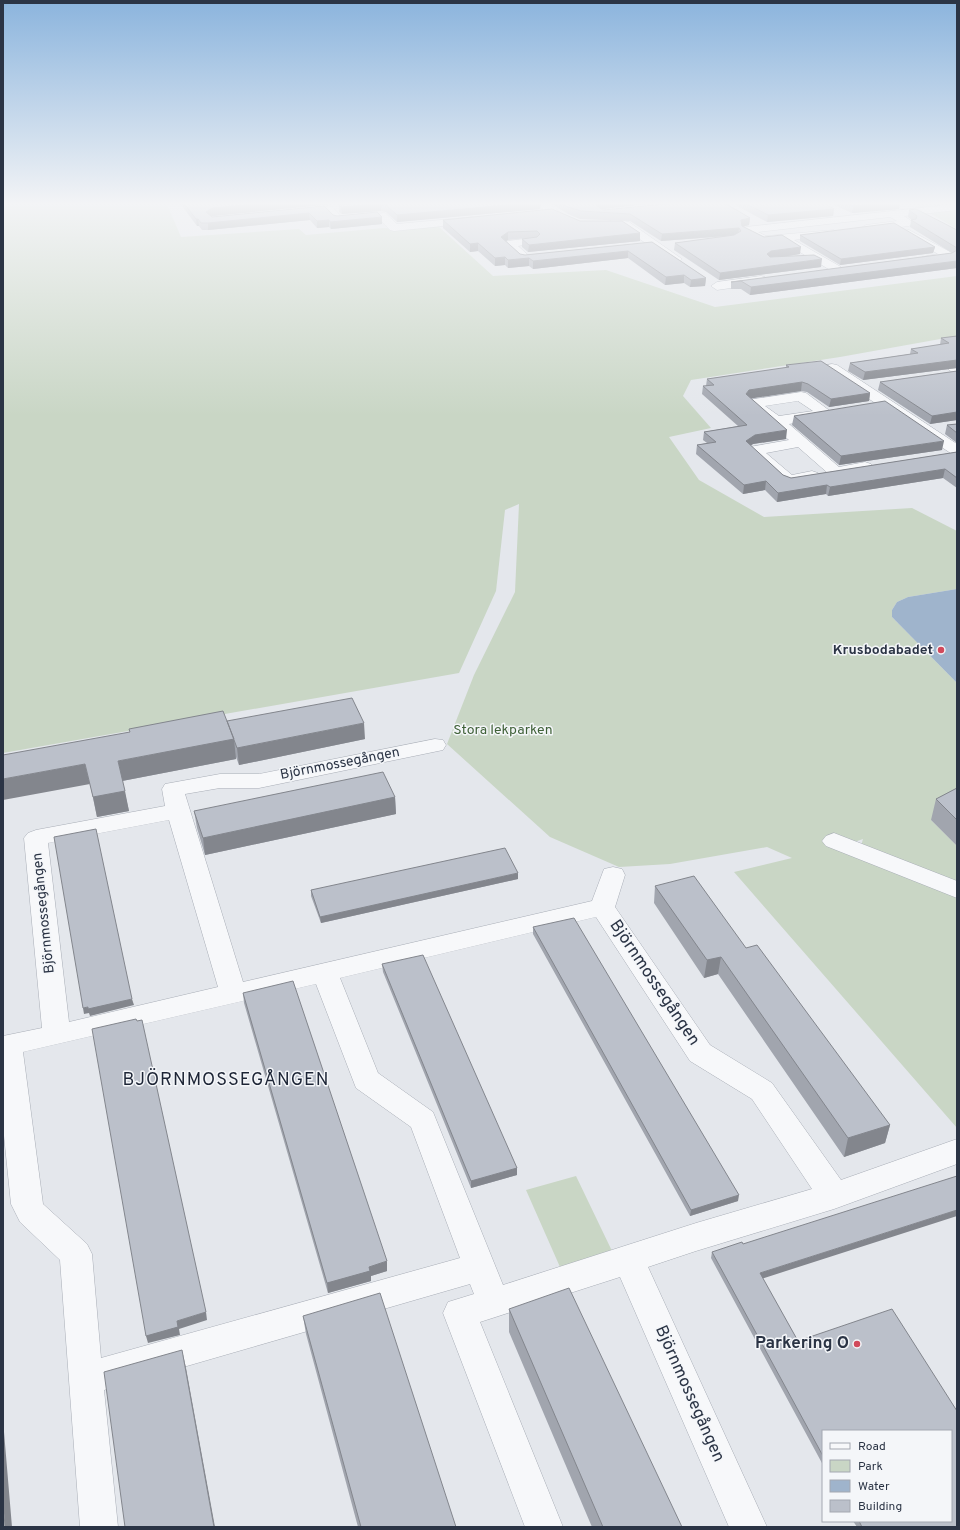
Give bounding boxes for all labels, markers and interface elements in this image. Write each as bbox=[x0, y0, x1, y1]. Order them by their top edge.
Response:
place label: Krusbodabadet bbox=[833, 642, 933, 659]
marker: Krusbodabadet bbox=[936, 645, 946, 655]
park label: Stora lekparken bbox=[453, 722, 553, 739]
street label: Björnmossegången bbox=[279, 744, 401, 784]
street label: Björnmossegången bbox=[29, 852, 59, 974]
street label: Björnmossegången bbox=[604, 916, 704, 1050]
district label: BJÖRNMOSSEGÅNGEN bbox=[123, 1067, 329, 1092]
street label: Björnmossegången bbox=[649, 1322, 729, 1466]
place label: Parkering O bbox=[755, 1333, 849, 1355]
marker: Parkering O bbox=[852, 1339, 862, 1349]
legend bbox=[822, 1430, 952, 1522]
text: Road bbox=[858, 1439, 886, 1455]
text: Park bbox=[858, 1459, 883, 1475]
text: Water bbox=[858, 1479, 890, 1495]
text: Building bbox=[858, 1499, 902, 1515]

